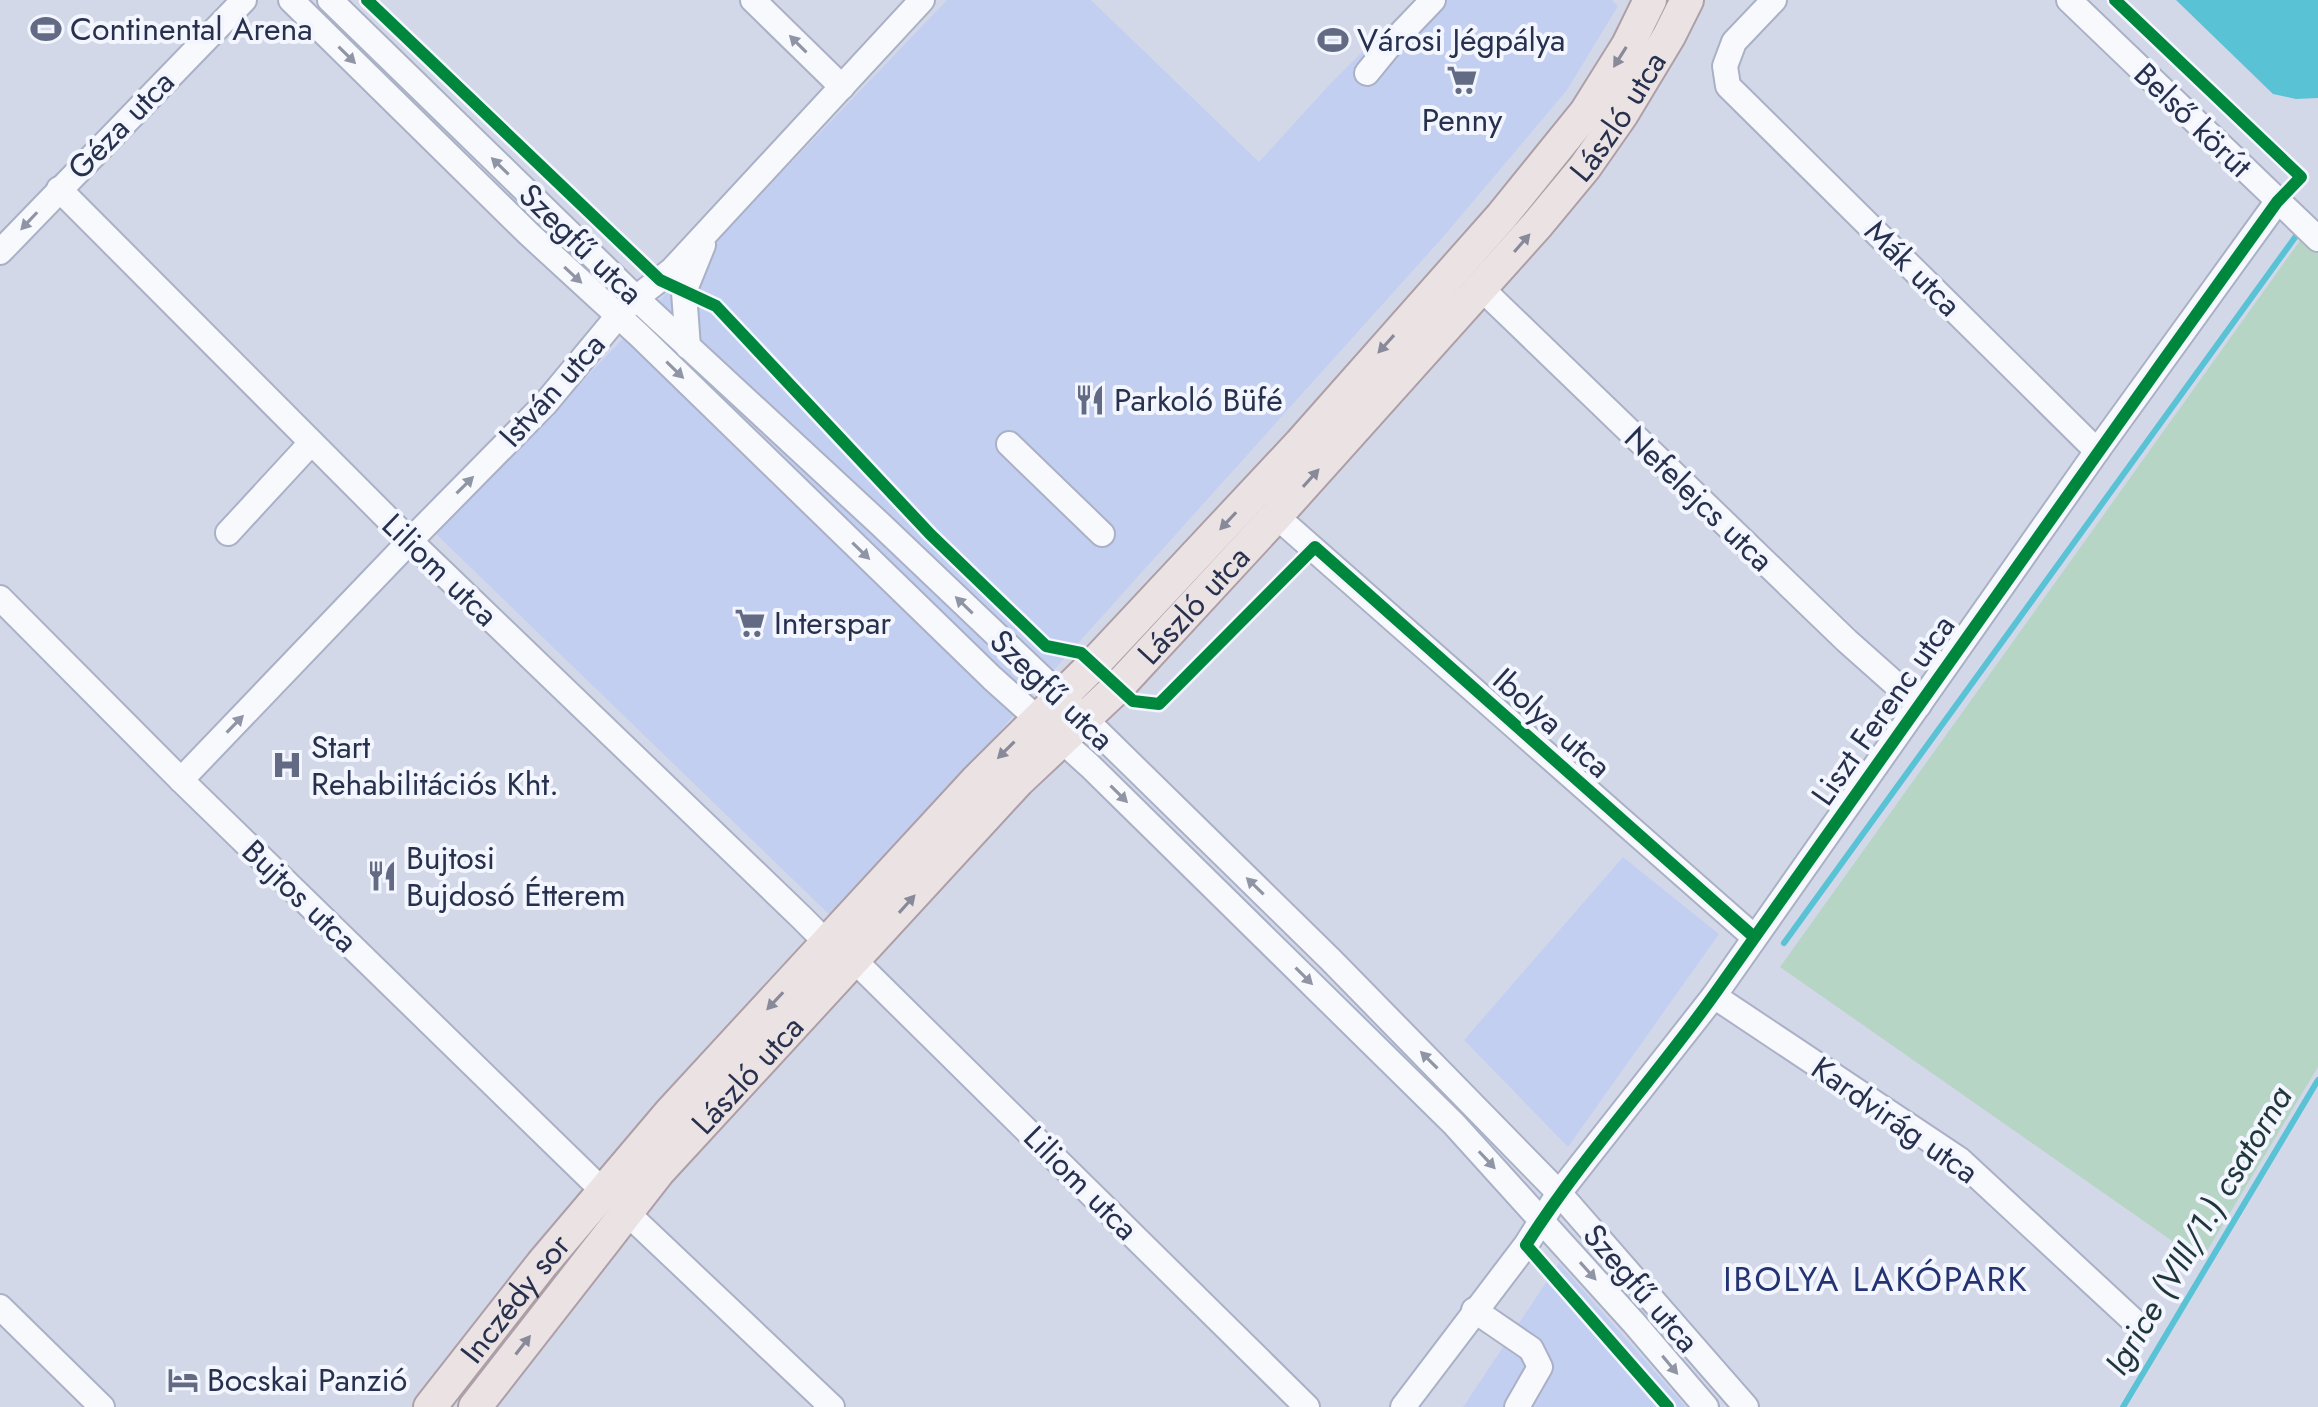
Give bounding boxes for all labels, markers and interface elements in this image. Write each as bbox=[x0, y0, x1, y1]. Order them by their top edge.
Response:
place label: Continental Arena bbox=[70, 6, 313, 52]
sports icon: Continental Arena bbox=[29, 12, 63, 46]
place label: Városi Jégpálya bbox=[1357, 17, 1565, 63]
sports icon: Városi Jégpálya bbox=[1316, 23, 1350, 57]
one-way arrow bbox=[789, 35, 808, 53]
street label: László utca bbox=[1559, 43, 1678, 192]
one-way arrow bbox=[337, 45, 356, 64]
one-way arrow bbox=[1614, 46, 1628, 68]
street label: Belső körút bbox=[2124, 52, 2263, 188]
street label: Géza utca bbox=[57, 60, 185, 190]
supermarket icon: Penny bbox=[1445, 63, 1479, 97]
place label: Penny bbox=[1422, 97, 1503, 143]
one-way arrow bbox=[491, 157, 510, 176]
street label: Szegfű utca bbox=[508, 173, 654, 315]
street label: Mák utca bbox=[1854, 209, 1972, 327]
one-way arrow bbox=[21, 211, 39, 230]
one-way arrow bbox=[1513, 233, 1530, 253]
one-way arrow bbox=[563, 266, 582, 284]
street label: István utca bbox=[488, 323, 616, 457]
one-way arrow bbox=[1377, 335, 1395, 354]
one-way arrow bbox=[665, 360, 684, 379]
place label: Parkoló Büfé bbox=[1114, 377, 1283, 423]
restaurant icon: Parkoló Büfé bbox=[1073, 383, 1107, 417]
street label: Nefelejcs utca bbox=[1614, 416, 1784, 582]
one-way arrow bbox=[1301, 468, 1319, 487]
one-way arrow bbox=[455, 476, 473, 495]
street label: Liliom utca bbox=[372, 503, 508, 637]
one-way arrow bbox=[1219, 511, 1237, 530]
street label: László utca bbox=[1127, 535, 1260, 675]
one-way arrow bbox=[851, 541, 870, 560]
one-way arrow bbox=[954, 596, 973, 614]
place label: Interspar bbox=[774, 600, 891, 646]
street label: Liszt Ferenc utca bbox=[1800, 605, 1966, 815]
supermarket icon: Interspar bbox=[733, 606, 767, 640]
street label: Szegfű utca bbox=[979, 619, 1125, 761]
street label: Ibolya utca bbox=[1483, 657, 1621, 789]
one-way arrow bbox=[225, 715, 244, 734]
place label: Start Rehabilitációs Kht. bbox=[311, 724, 559, 807]
one-way arrow bbox=[997, 740, 1016, 759]
hospital icon: Start Rehabilitációs Kht. bbox=[270, 748, 304, 782]
one-way arrow bbox=[1109, 784, 1128, 803]
street label: Bujtos utca bbox=[232, 829, 368, 963]
place label: Bujtosi Bujdosó Étterem bbox=[406, 835, 626, 918]
restaurant icon: Bujtosi Bujdosó Étterem bbox=[365, 859, 399, 893]
one-way arrow bbox=[1246, 877, 1265, 896]
one-way arrow bbox=[898, 894, 916, 913]
one-way arrow bbox=[1294, 966, 1313, 985]
one-way arrow bbox=[766, 991, 784, 1010]
street label: László utca bbox=[681, 1005, 814, 1145]
street label: Kardvirág utca bbox=[1802, 1045, 1988, 1195]
one-way arrow bbox=[1420, 1051, 1439, 1070]
water label: Igrice (VIII/1.) csatorna bbox=[2093, 1076, 2304, 1384]
street label: Liliom utca bbox=[1013, 1115, 1149, 1251]
one-way arrow bbox=[1478, 1151, 1496, 1170]
street label: Szegfű utca bbox=[1572, 1214, 1710, 1362]
street label: Inczédy sor bbox=[450, 1224, 581, 1373]
district label: IBOLYA LAKÓPARK bbox=[1723, 1255, 2029, 1304]
one-way arrow bbox=[1579, 1262, 1597, 1281]
one-way arrow bbox=[514, 1335, 530, 1355]
one-way arrow bbox=[1661, 1354, 1678, 1374]
place label: Bocskai Panzió bbox=[207, 1357, 407, 1403]
hotel icon: Bocskai Panzió bbox=[166, 1363, 200, 1397]

